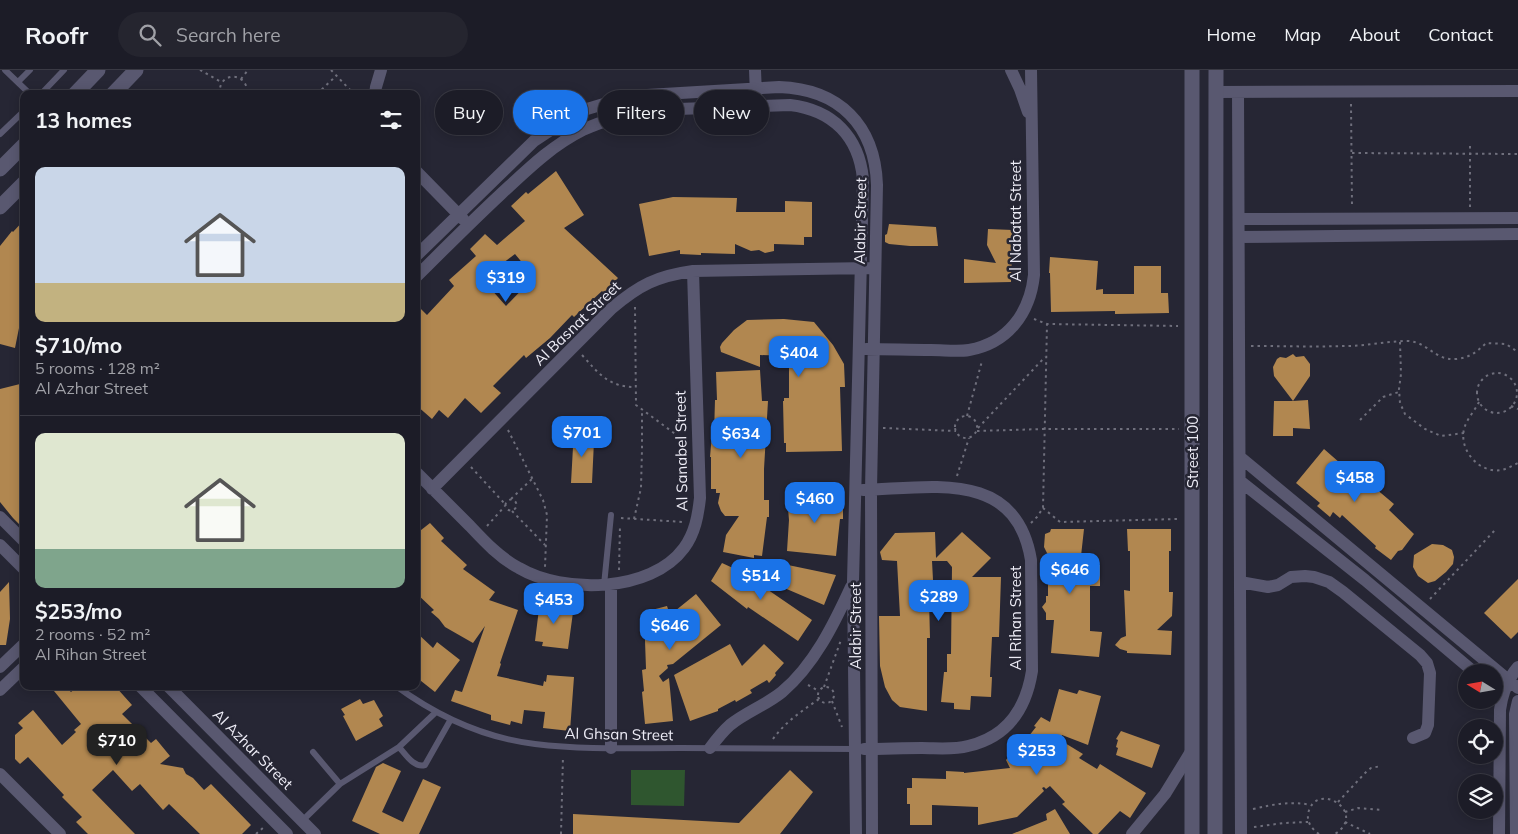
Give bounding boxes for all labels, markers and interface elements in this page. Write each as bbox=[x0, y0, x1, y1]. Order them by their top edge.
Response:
search box bbox=[118, 12, 468, 57]
text: Roofr bbox=[25, 20, 88, 50]
icon: search bbox=[136, 21, 164, 49]
text: Search here bbox=[176, 23, 281, 47]
text: Home bbox=[1206, 23, 1256, 46]
text: Map bbox=[1284, 23, 1321, 46]
text: About bbox=[1349, 23, 1400, 46]
text: Contact bbox=[1428, 23, 1493, 46]
chip: Buy bbox=[435, 90, 503, 135]
chip: Rent bbox=[513, 90, 588, 135]
chip: Filters bbox=[598, 90, 684, 135]
chip: New bbox=[694, 90, 769, 135]
icon: filters bbox=[377, 106, 405, 134]
text: 13 homes bbox=[35, 107, 132, 133]
street label: Al Nabatat Street bbox=[1006, 160, 1025, 282]
street label: Alabir Street bbox=[850, 177, 870, 265]
icon: home bbox=[175, 200, 265, 290]
pin: $319 bbox=[476, 260, 536, 303]
text: $319 bbox=[487, 267, 525, 287]
street label: Al Basnat Street bbox=[530, 277, 624, 369]
text: $710/mo bbox=[35, 332, 122, 358]
pin: $404 bbox=[769, 336, 829, 378]
text: $404 bbox=[780, 342, 818, 362]
text: 5 rooms · 128 m² bbox=[35, 358, 160, 378]
text: Al Azhar Street bbox=[35, 378, 148, 398]
street label: Al Sanabel Street bbox=[670, 390, 692, 512]
pin: $701 bbox=[552, 416, 612, 458]
pin: $634 bbox=[711, 416, 771, 459]
street label: Street 100 bbox=[1183, 416, 1202, 488]
text: $701 bbox=[563, 422, 601, 442]
text: $634 bbox=[722, 423, 760, 443]
pin: $458 bbox=[1325, 460, 1385, 503]
icon: home bbox=[175, 465, 265, 555]
text: $458 bbox=[1336, 467, 1374, 487]
pin: $460 bbox=[785, 482, 845, 524]
text: $460 bbox=[796, 488, 834, 508]
pin: $646 bbox=[1040, 552, 1100, 595]
pin: $514 bbox=[731, 558, 791, 601]
text: $646 bbox=[1051, 559, 1089, 579]
text: $514 bbox=[742, 565, 780, 585]
street label: Al Rihan Street bbox=[1006, 566, 1025, 670]
pin: $289 bbox=[909, 580, 969, 622]
pin: $453 bbox=[524, 582, 584, 625]
street label: Alabir Street bbox=[846, 582, 865, 670]
text: $289 bbox=[920, 586, 958, 606]
text: $453 bbox=[535, 589, 573, 609]
text: $253/mo bbox=[35, 598, 122, 624]
pin: $646 bbox=[640, 608, 700, 651]
text: $646 bbox=[651, 615, 689, 635]
text: 2 rooms · 52 m² bbox=[35, 624, 150, 644]
text: Al Rihan Street bbox=[35, 644, 146, 664]
north arrow bbox=[1458, 664, 1502, 709]
map controls bbox=[1458, 664, 1503, 819]
street label: Al Azhar Street bbox=[209, 705, 297, 793]
button: locate bbox=[1458, 719, 1503, 764]
pin: $710 bbox=[87, 724, 147, 766]
street label: Al Ghsan Street bbox=[564, 724, 674, 744]
text: $710 bbox=[98, 730, 136, 750]
pin: $253 bbox=[1007, 734, 1067, 776]
text: $253 bbox=[1018, 740, 1056, 760]
button: layers bbox=[1458, 774, 1503, 819]

